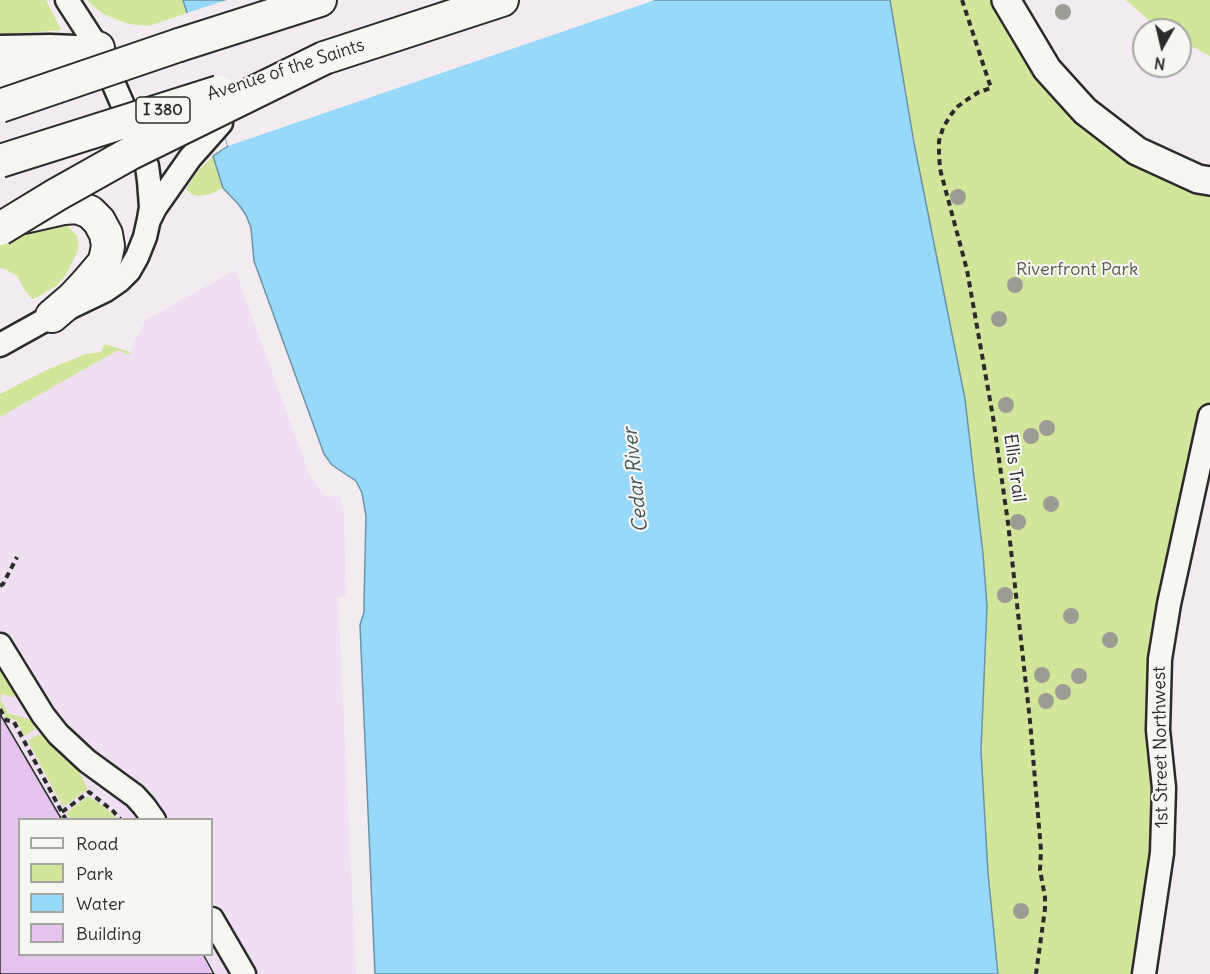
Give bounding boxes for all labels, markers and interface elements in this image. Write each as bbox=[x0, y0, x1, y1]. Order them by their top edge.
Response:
north arrow bbox=[1132, 18, 1192, 78]
street label: Avenue of the Saints bbox=[205, 34, 367, 106]
text: N bbox=[1153, 53, 1167, 75]
road number: I 380 bbox=[136, 97, 190, 123]
park label: Riverfront Park bbox=[1016, 259, 1138, 281]
water label: Cedar River bbox=[619, 426, 653, 534]
street label: Ellis Trail bbox=[999, 432, 1029, 504]
street label: 1st Street Northwest bbox=[1149, 666, 1173, 828]
legend bbox=[18, 818, 213, 956]
text: Road bbox=[76, 832, 118, 855]
text: Park bbox=[76, 862, 113, 885]
text: Water bbox=[76, 892, 125, 915]
text: Building bbox=[76, 922, 141, 945]

